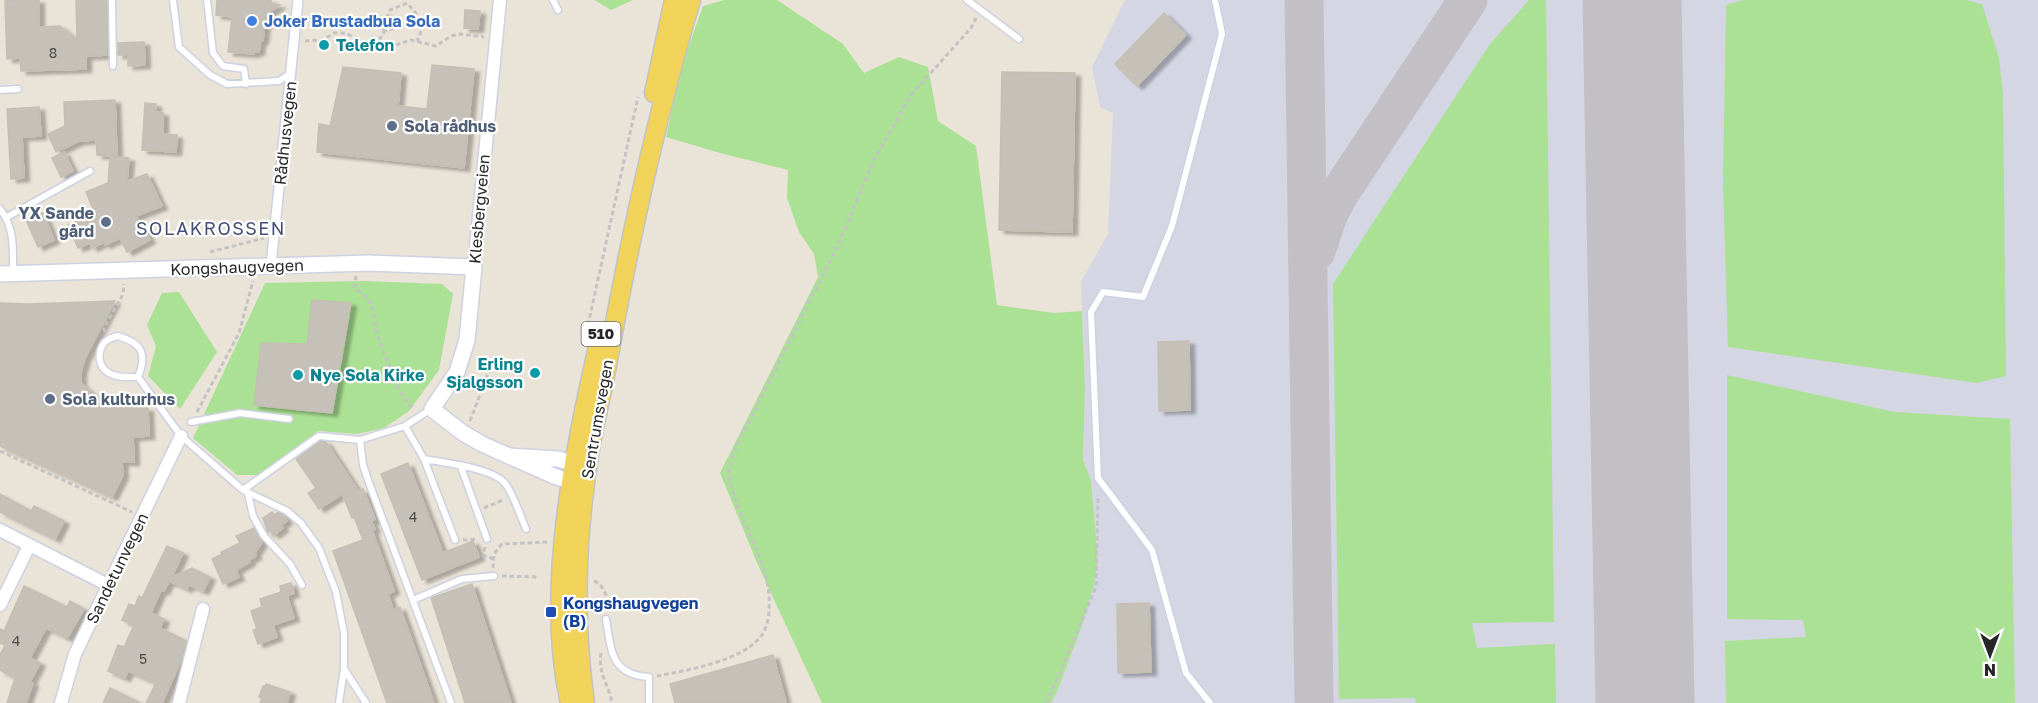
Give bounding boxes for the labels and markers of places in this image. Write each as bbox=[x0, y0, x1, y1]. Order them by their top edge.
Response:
place label: Joker Brustadbua Sola bbox=[264, 11, 440, 31]
marker: Joker Brustadbua Sola bbox=[245, 14, 259, 28]
place label: Telefon bbox=[336, 35, 394, 55]
marker: Telefon bbox=[317, 38, 331, 52]
place label: Sola rådhus bbox=[404, 116, 496, 136]
marker: Sola rådhus bbox=[385, 119, 399, 133]
place label: YX Sande gård bbox=[18, 203, 94, 241]
marker: YX Sande gård bbox=[99, 215, 113, 229]
place label: Erling Sjalgsson bbox=[446, 354, 523, 392]
place label: Nye Sola Kirke bbox=[310, 365, 424, 385]
marker: Erling Sjalgsson bbox=[528, 366, 542, 380]
marker: Nye Sola Kirke bbox=[291, 368, 305, 382]
place label: Sola kulturhus bbox=[62, 389, 175, 409]
marker: Sola kulturhus bbox=[43, 392, 57, 406]
place label: Kongshaugvegen (B) bbox=[563, 593, 698, 631]
marker: Kongshaugvegen (B) bbox=[544, 605, 558, 619]

